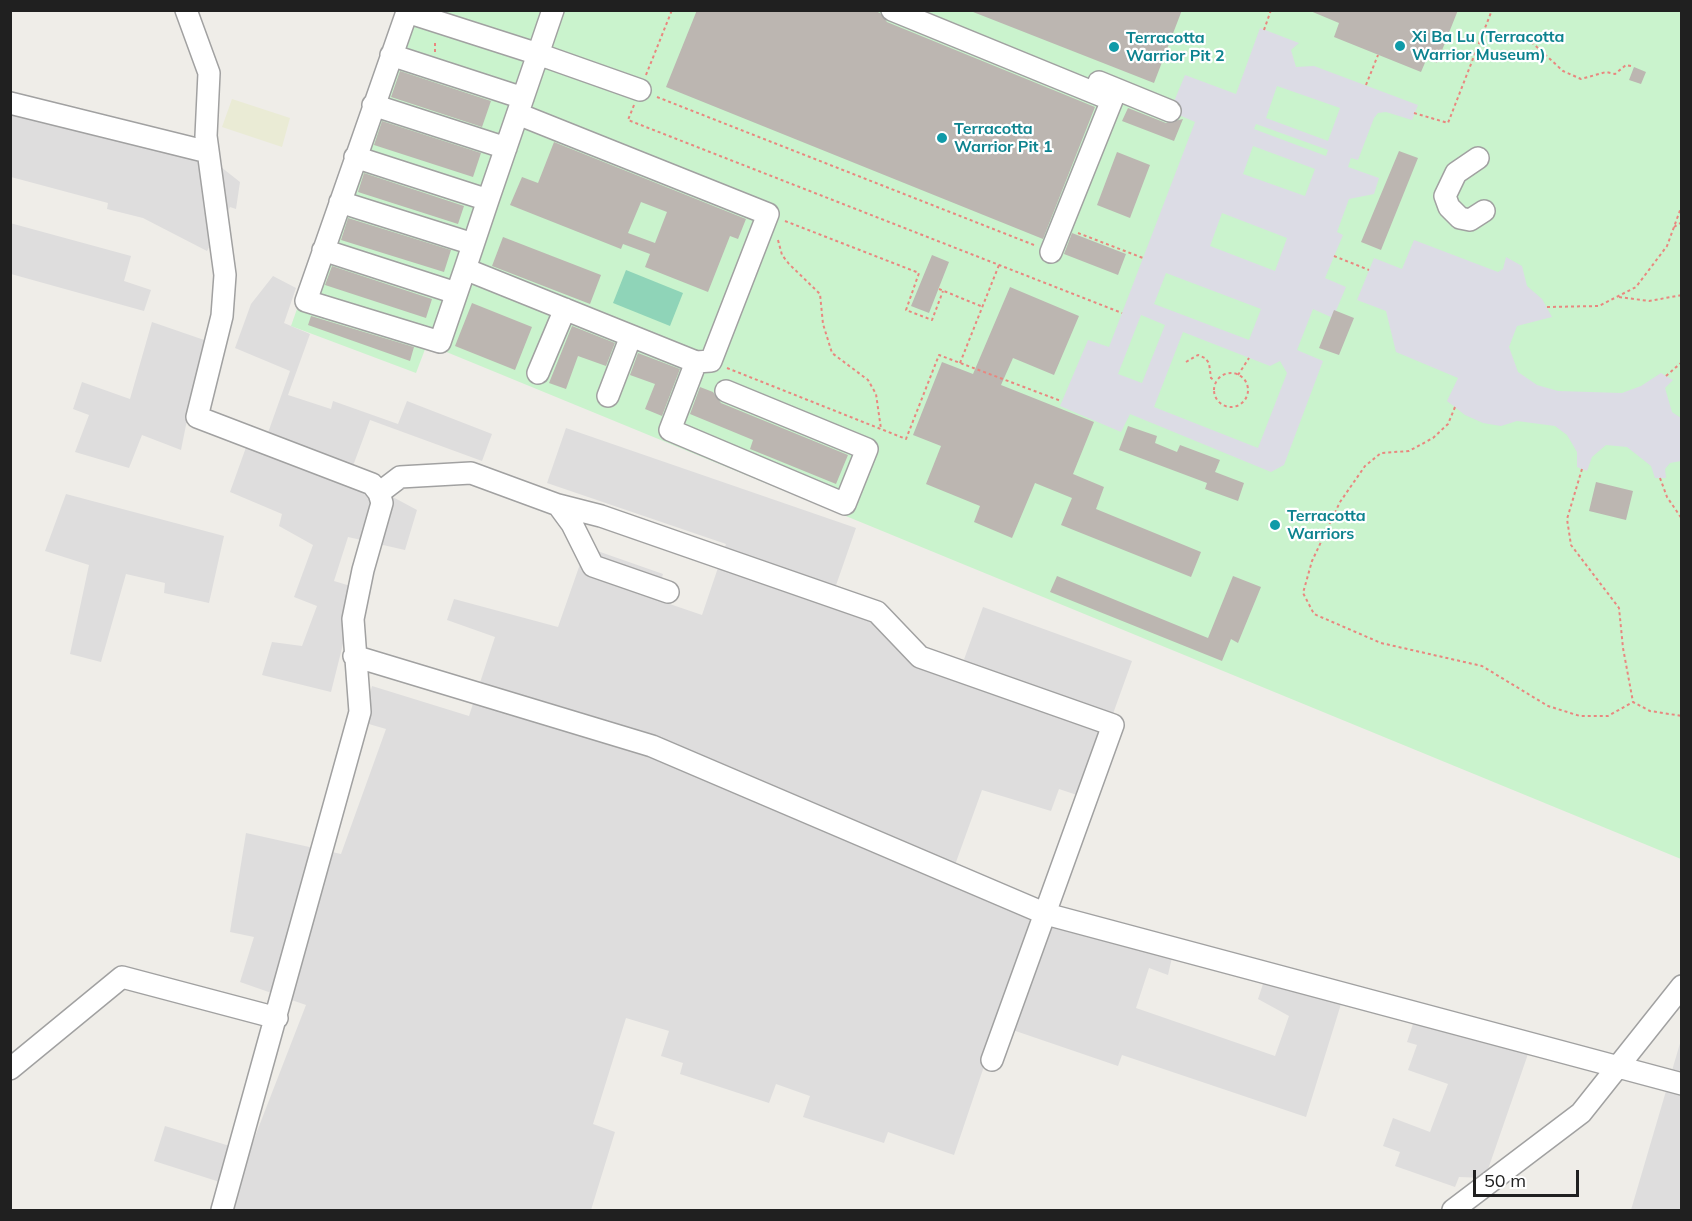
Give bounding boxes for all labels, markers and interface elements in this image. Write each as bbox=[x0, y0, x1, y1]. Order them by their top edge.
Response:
place label: Xi Ba Lu (Terracotta Warrior Museum) bbox=[1412, 27, 1564, 65]
place label: Terracotta Warrior Pit 2 bbox=[1126, 28, 1225, 66]
marker: Xi Ba Lu (Terracotta Warrior Museum) bbox=[1393, 39, 1407, 53]
marker: Terracotta Warrior Pit 2 bbox=[1107, 40, 1121, 54]
place label: Terracotta Warrior Pit 1 bbox=[954, 119, 1053, 157]
marker: Terracotta Warrior Pit 1 bbox=[935, 131, 949, 145]
place label: Terracotta Warriors bbox=[1287, 506, 1366, 544]
marker: Terracotta Warriors bbox=[1268, 518, 1282, 532]
scale bar bbox=[1476, 1158, 1582, 1196]
text: 50 m bbox=[1484, 1169, 1526, 1192]

